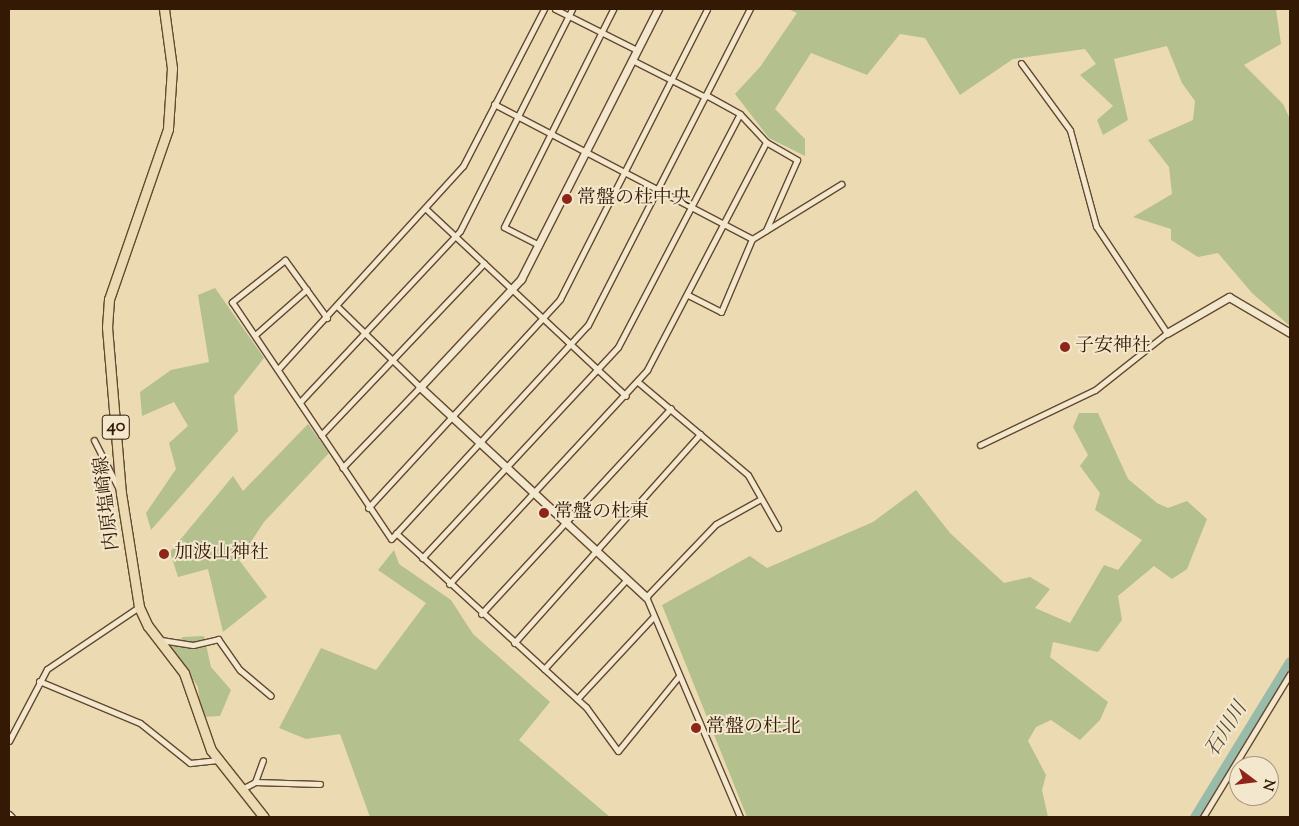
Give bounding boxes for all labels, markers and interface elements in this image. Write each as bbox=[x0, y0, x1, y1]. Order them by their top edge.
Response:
place label: 常盤の杜中央 bbox=[577, 188, 691, 210]
marker: 常盤の杜中央 bbox=[561, 193, 573, 205]
place label: 子安神社 bbox=[1075, 336, 1151, 358]
marker: 子安神社 bbox=[1059, 341, 1071, 353]
road number: 40 bbox=[101, 412, 131, 442]
street label: 内原塩崎線 bbox=[91, 454, 125, 552]
place label: 常盤の杜東 bbox=[554, 502, 649, 524]
marker: 常盤の杜東 bbox=[538, 507, 550, 519]
place label: 加波山神社 bbox=[174, 543, 269, 565]
marker: 加波山神社 bbox=[158, 548, 170, 560]
water label: 石川川 bbox=[1201, 698, 1253, 762]
place label: 常盤の杜北 bbox=[706, 717, 801, 739]
marker: 常盤の杜北 bbox=[690, 722, 702, 734]
north arrow bbox=[1229, 756, 1279, 806]
text: N bbox=[1256, 777, 1279, 793]

